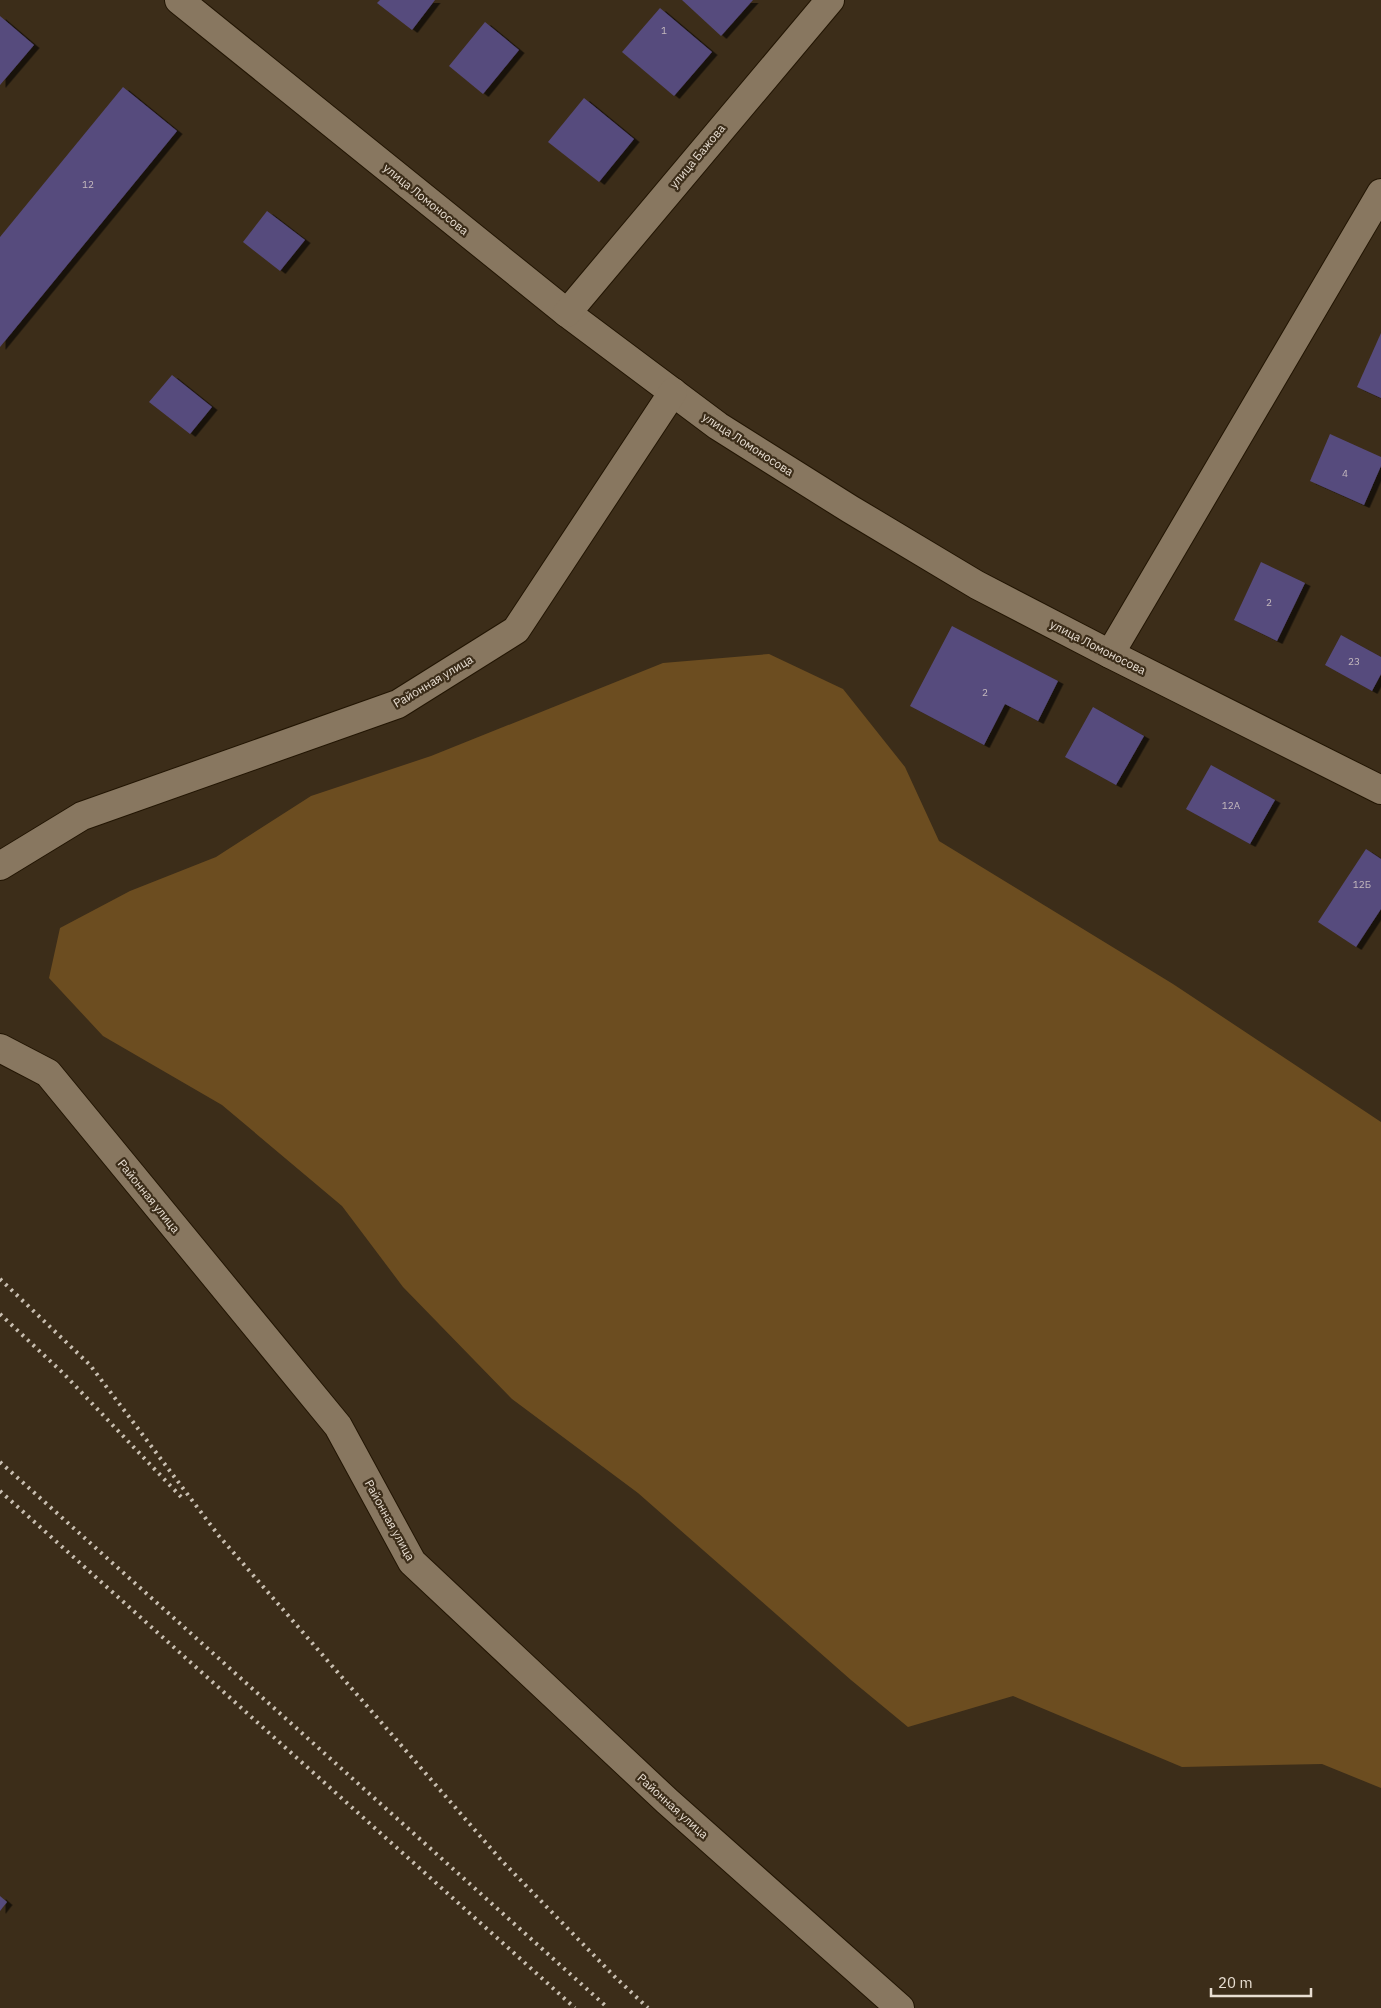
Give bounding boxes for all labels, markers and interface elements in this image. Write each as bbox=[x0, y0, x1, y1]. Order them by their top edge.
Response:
house number: 1 bbox=[661, 24, 667, 37]
street label: улица Бажова bbox=[666, 121, 728, 191]
street label: улица Ломоносова bbox=[380, 160, 472, 238]
house number: 12 bbox=[82, 178, 94, 191]
street label: улица Ломоносова bbox=[700, 409, 797, 479]
house number: 4 bbox=[1342, 467, 1348, 480]
house number: 2 bbox=[1266, 596, 1272, 609]
street label: улица Ломоносова bbox=[1048, 616, 1149, 678]
street label: Районная улица bbox=[390, 651, 476, 711]
house number: 23 bbox=[1348, 655, 1360, 668]
house number: 2 bbox=[982, 686, 988, 699]
house number: 12А bbox=[1222, 799, 1241, 812]
house number: 12Б bbox=[1353, 878, 1371, 891]
street label: Районная улица bbox=[115, 1156, 184, 1236]
street label: Районная улица bbox=[362, 1477, 419, 1564]
street label: Районная улица bbox=[634, 1770, 712, 1842]
scale bar bbox=[1211, 1966, 1311, 1998]
text: 20 m bbox=[1218, 1973, 1253, 1992]

